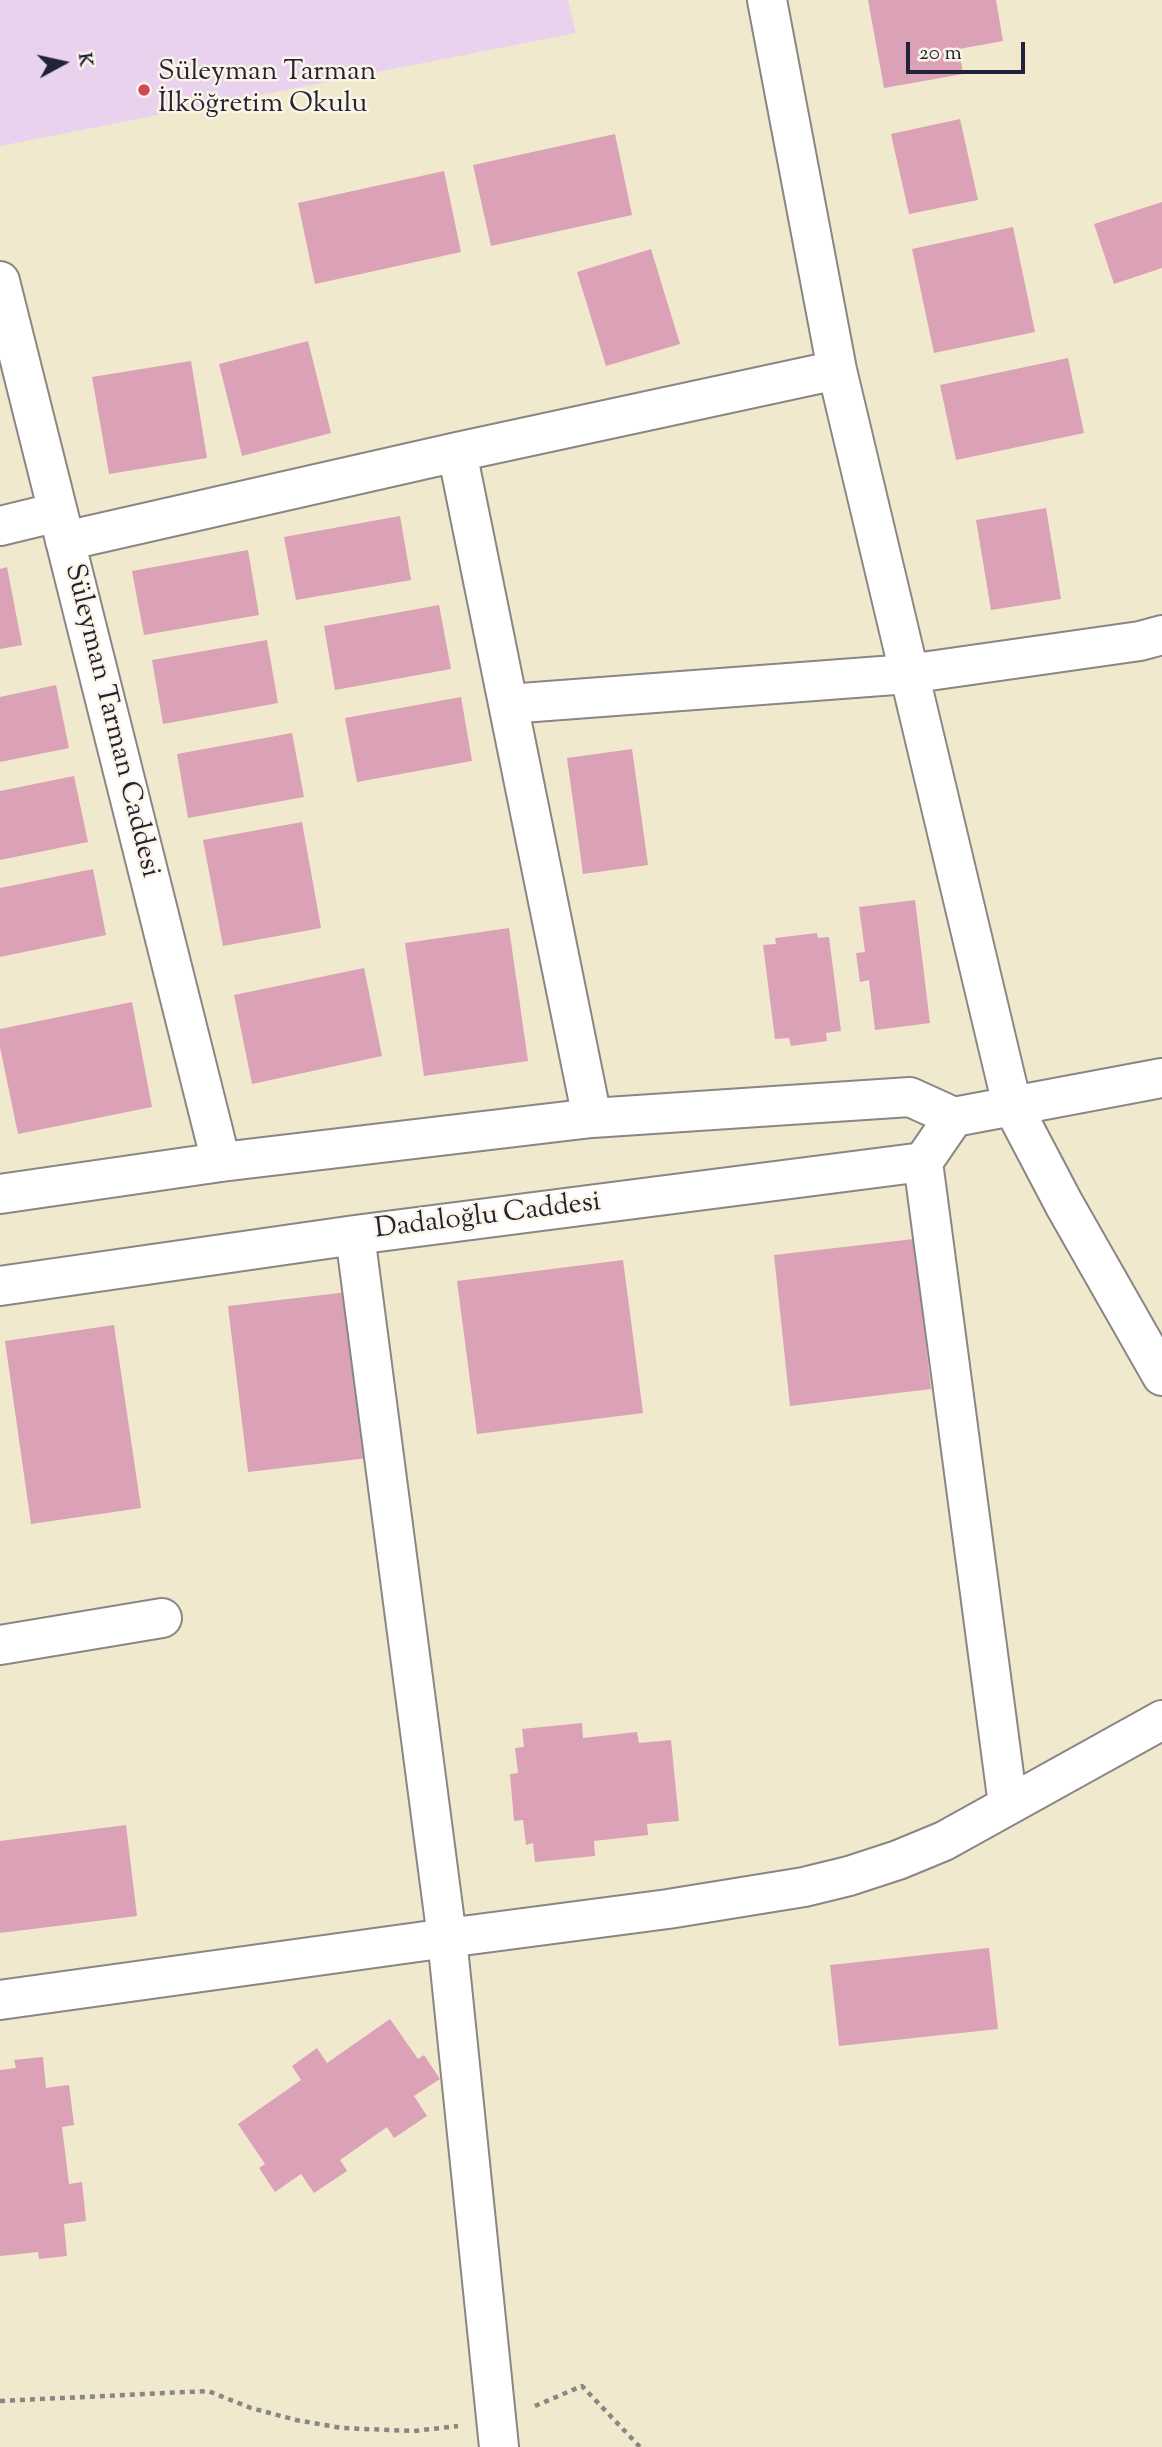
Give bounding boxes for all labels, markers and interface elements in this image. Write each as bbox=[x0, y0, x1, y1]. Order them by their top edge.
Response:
north arrow bbox=[28, 28, 98, 98]
scale bar bbox=[910, 28, 1029, 72]
text: 20 m bbox=[919, 39, 962, 69]
text: K bbox=[70, 51, 99, 69]
place label: Süleyman Tarman İlköğretim Okulu bbox=[158, 57, 376, 123]
marker: Süleyman Tarman İlköğretim Okulu bbox=[136, 82, 152, 98]
street label: Süleyman Tarman Caddesi bbox=[55, 561, 165, 881]
street label: Dadaloğlu Caddesi bbox=[373, 1187, 603, 1249]

